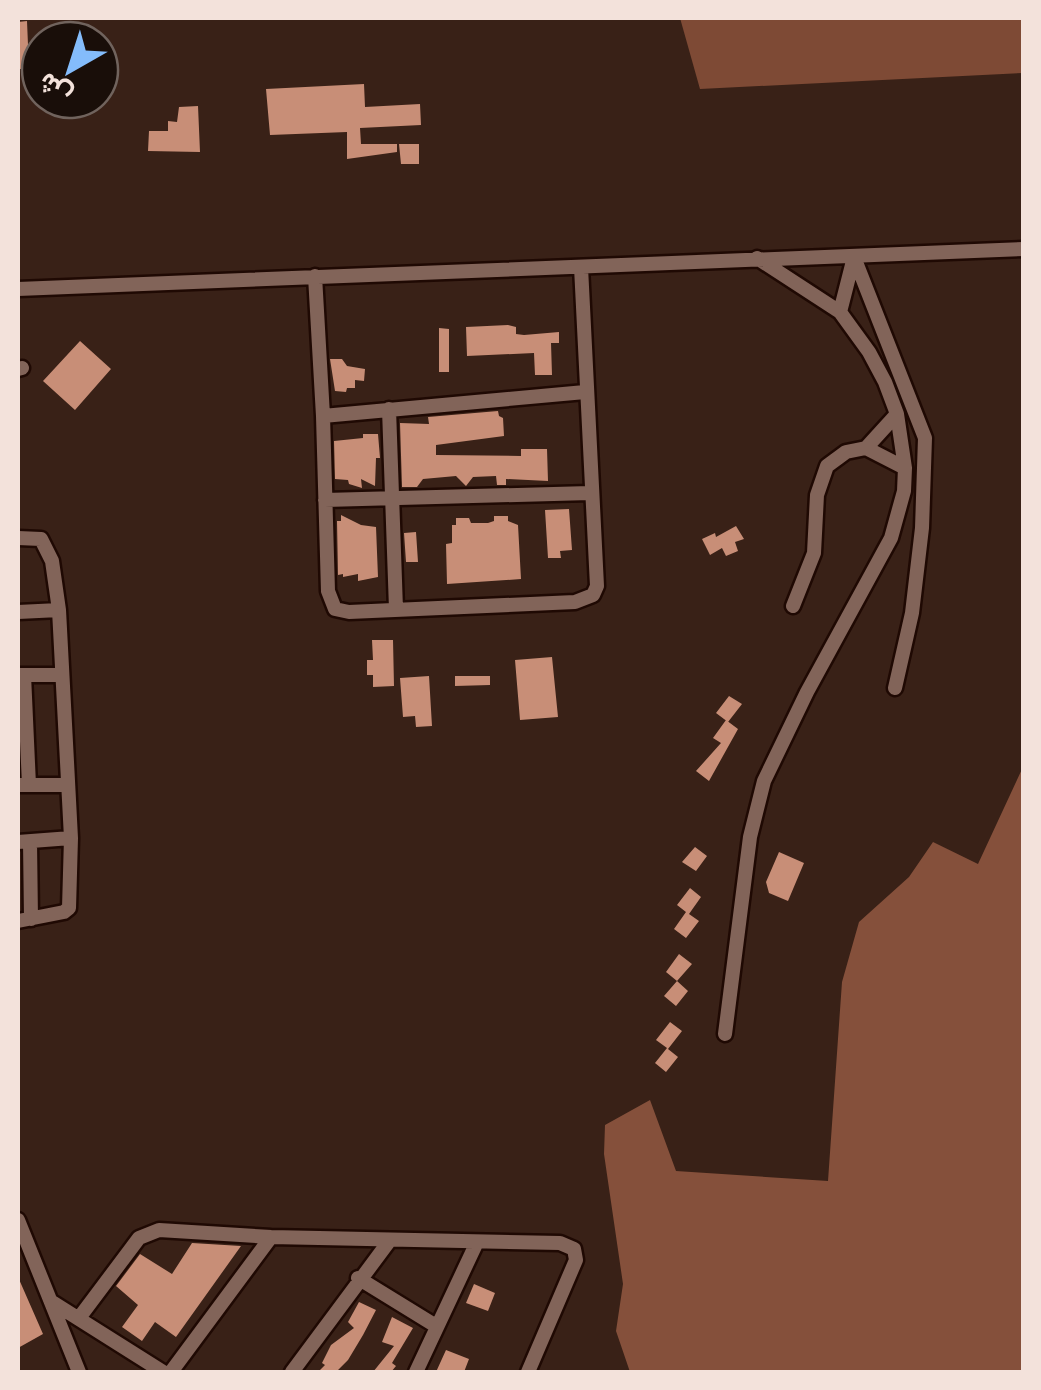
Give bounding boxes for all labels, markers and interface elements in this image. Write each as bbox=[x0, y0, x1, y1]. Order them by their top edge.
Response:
north arrow bbox=[20, 20, 120, 120]
text: ش bbox=[30, 66, 78, 113]

